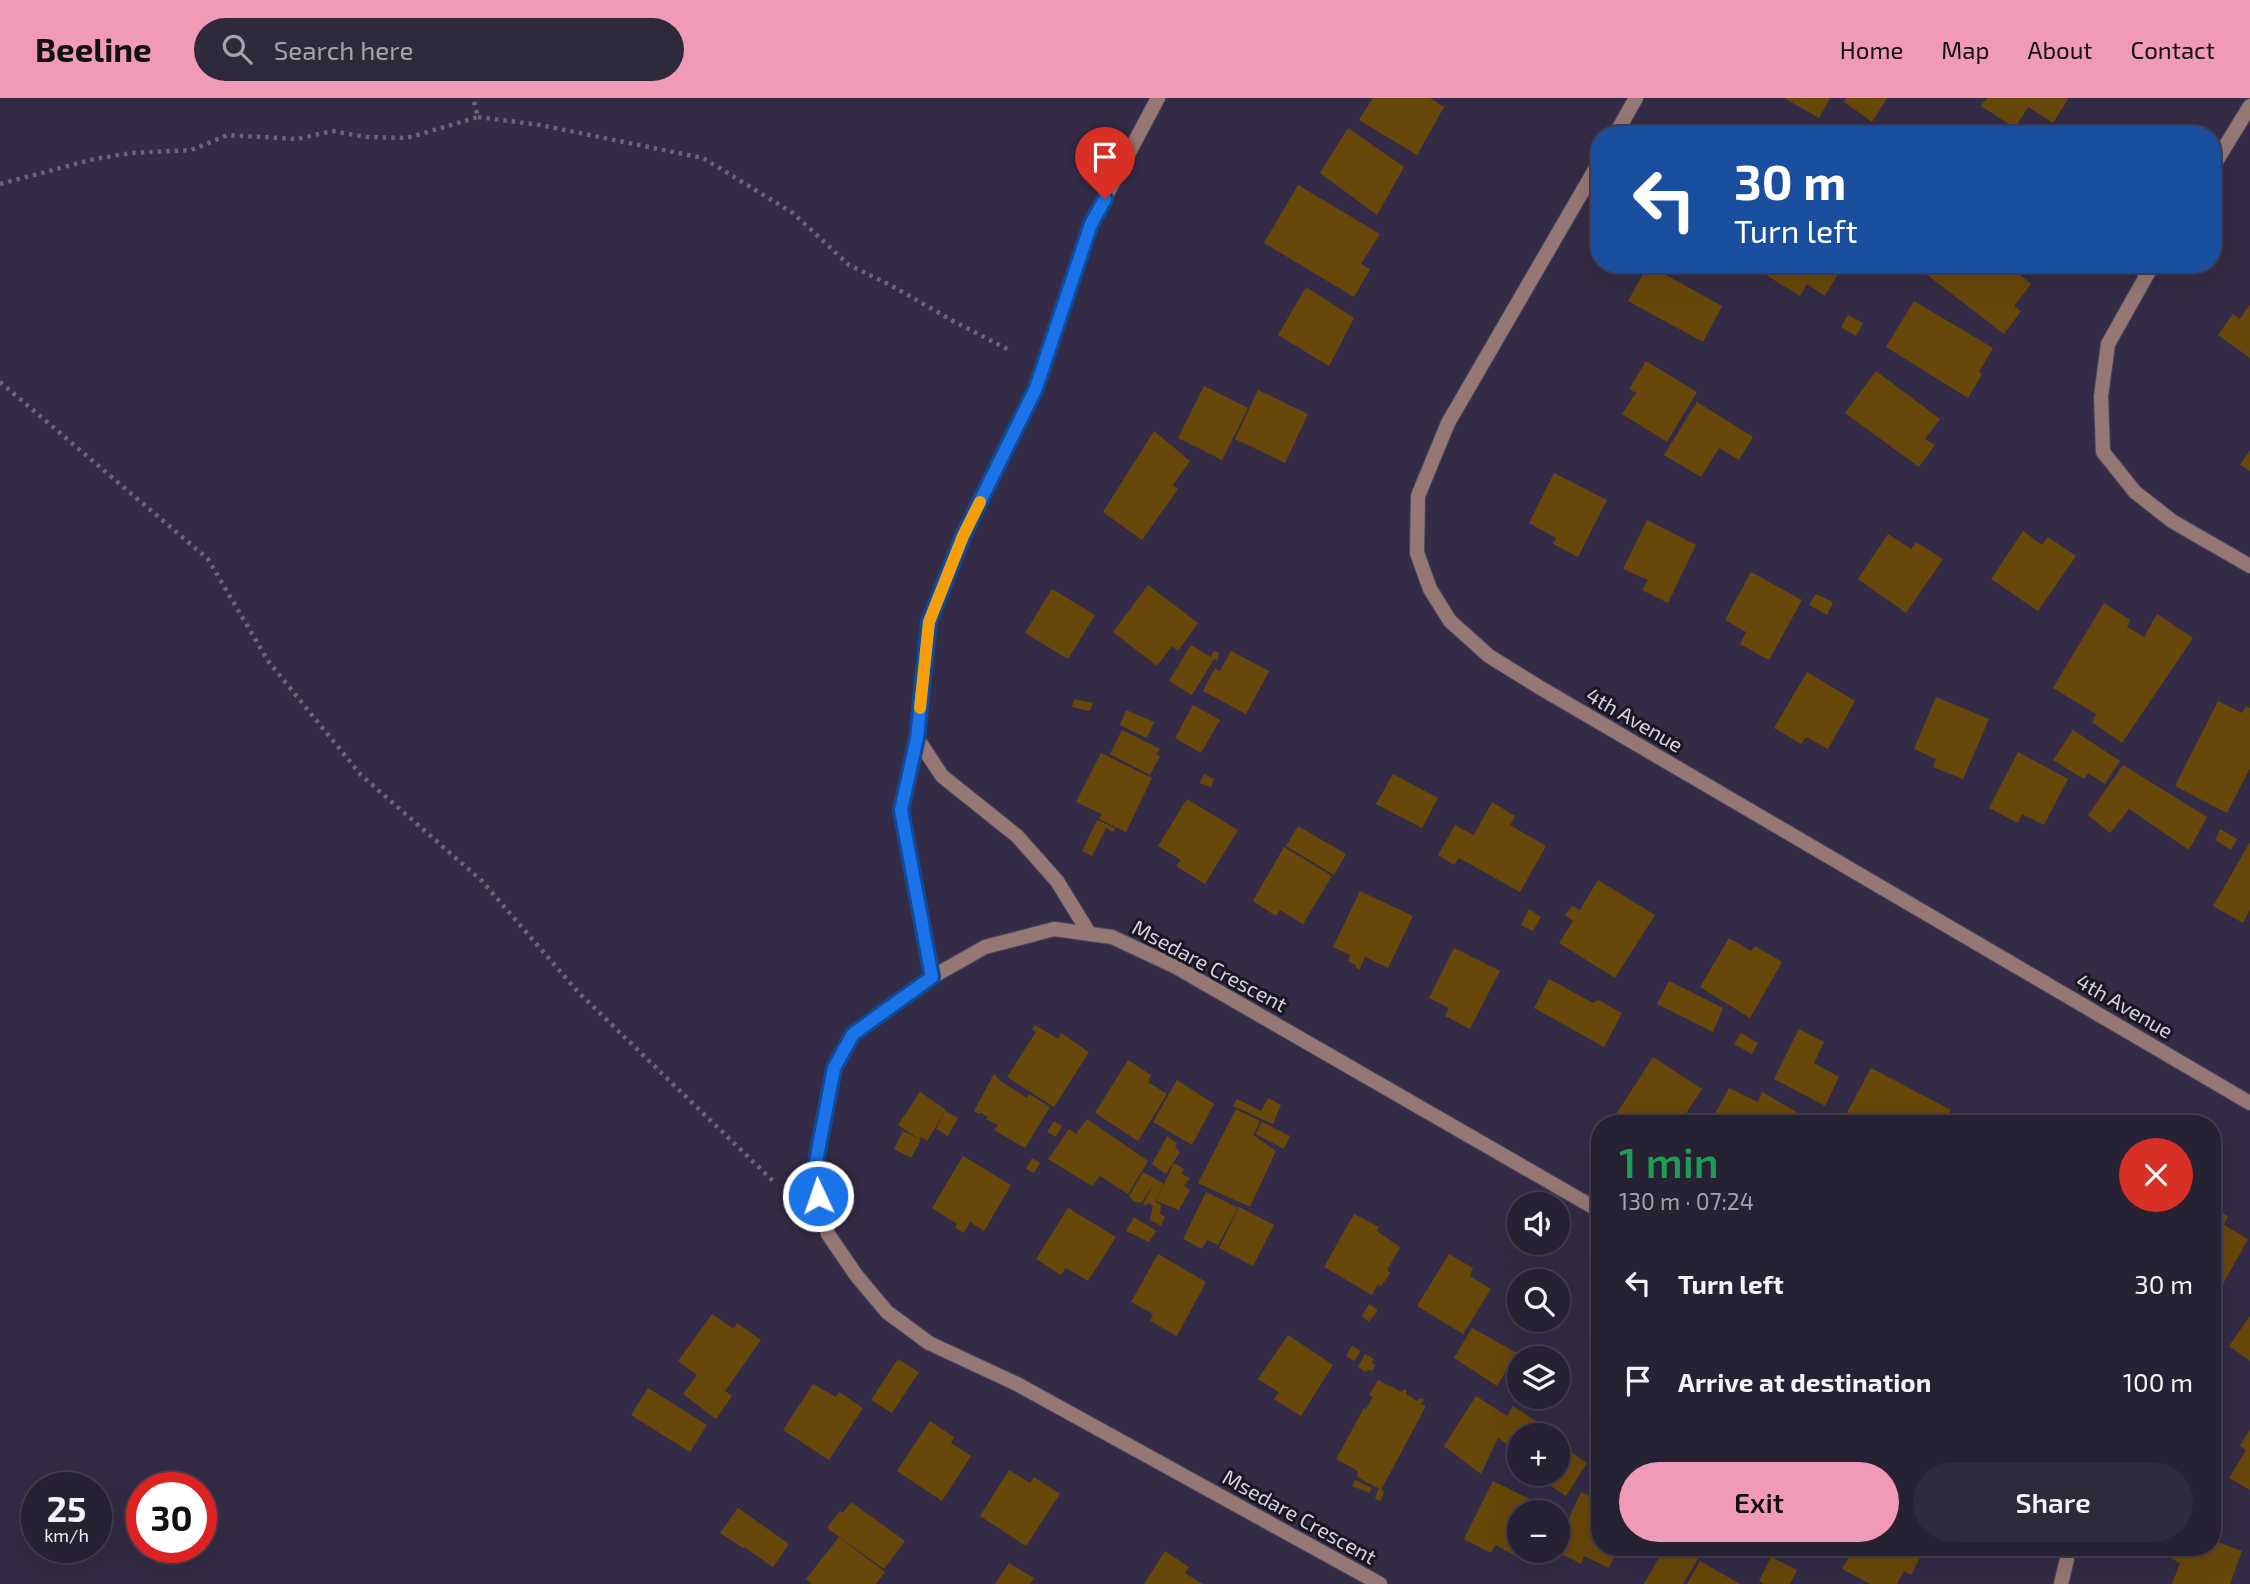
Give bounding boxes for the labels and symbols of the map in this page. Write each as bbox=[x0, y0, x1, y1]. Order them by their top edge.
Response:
pin bbox=[1075, 127, 1135, 199]
street label: 4th Avenue bbox=[1582, 681, 1688, 757]
street label: Msedare Crescent bbox=[1128, 914, 1292, 1016]
street label: 4th Avenue bbox=[2072, 967, 2178, 1043]
position arrow bbox=[781, 1159, 855, 1233]
street label: Msedare Crescent bbox=[1219, 1463, 1381, 1569]
speed limit sign: 30 bbox=[126, 1472, 217, 1563]

